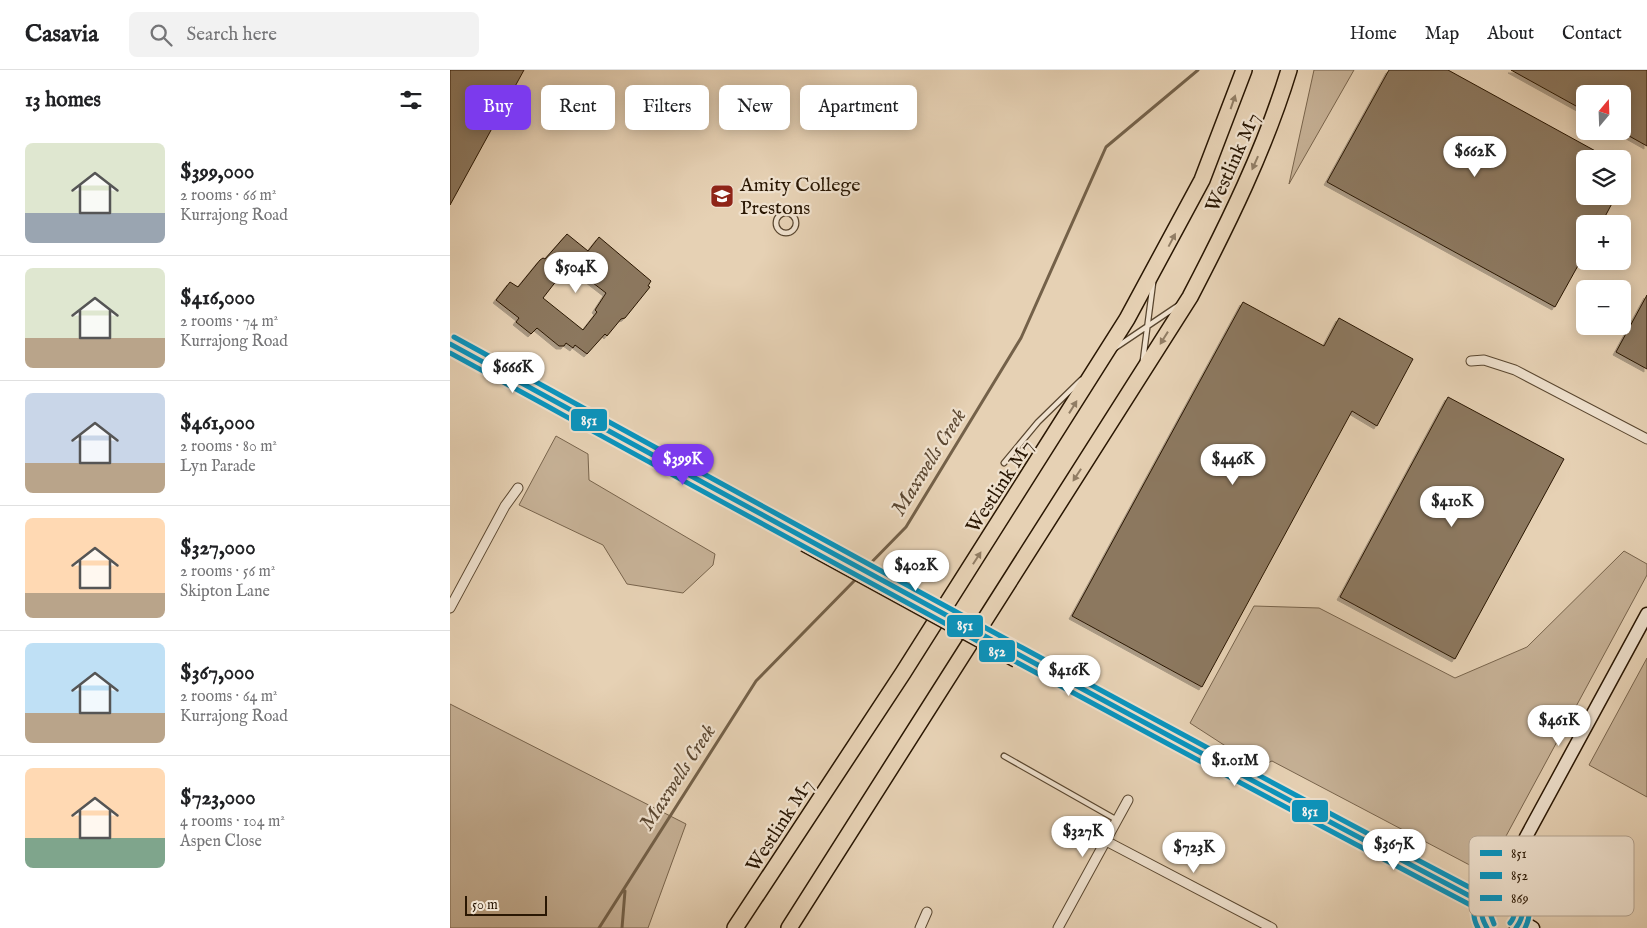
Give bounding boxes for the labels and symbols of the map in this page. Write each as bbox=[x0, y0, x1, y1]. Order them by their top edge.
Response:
north arrow bbox=[1576, 85, 1631, 140]
one-way arrow bbox=[1230, 94, 1237, 109]
street label: Westlink M7 bbox=[1200, 109, 1266, 216]
pin: $662K bbox=[1440, 136, 1510, 178]
one-way arrow bbox=[1250, 156, 1258, 170]
place label: Amity College Prestons bbox=[739, 173, 860, 221]
school or university icon: Amity College Prestons bbox=[709, 183, 735, 209]
one-way arrow bbox=[1167, 233, 1176, 246]
pin: $504K bbox=[541, 252, 611, 294]
one-way arrow bbox=[1159, 331, 1169, 344]
pin: $666K bbox=[478, 352, 548, 394]
one-way arrow bbox=[1069, 400, 1078, 413]
water label: Maxwells Creek bbox=[886, 404, 973, 521]
line badge: 851 bbox=[570, 408, 608, 432]
text: 851 bbox=[581, 412, 597, 430]
street label: Westlink M7 bbox=[961, 436, 1040, 538]
pin: $399K bbox=[648, 444, 718, 486]
pin: $446K bbox=[1198, 444, 1268, 486]
one-way arrow bbox=[1072, 468, 1082, 482]
pin: $410K bbox=[1417, 486, 1487, 528]
pin: $402K bbox=[881, 550, 951, 592]
one-way arrow bbox=[972, 552, 981, 565]
line badge: 851 bbox=[946, 614, 984, 638]
text: 851 bbox=[957, 617, 973, 635]
line badge: 852 bbox=[978, 639, 1016, 663]
text: 852 bbox=[988, 643, 1006, 661]
pin: $416K bbox=[1034, 654, 1104, 697]
pin: $461K bbox=[1524, 704, 1594, 747]
water label: Maxwells Creek bbox=[634, 719, 723, 836]
pin: $1.01M bbox=[1194, 744, 1276, 787]
street label: Westlink M7 bbox=[741, 775, 820, 877]
line badge: 851 bbox=[1291, 799, 1329, 823]
text: 851 bbox=[1302, 803, 1318, 821]
pin: $327K bbox=[1048, 816, 1118, 858]
pin: $367K bbox=[1359, 828, 1429, 871]
pin: $723K bbox=[1159, 832, 1229, 874]
legend bbox=[1469, 836, 1634, 916]
text: 851 bbox=[1511, 845, 1527, 863]
text: 852 bbox=[1511, 867, 1529, 885]
text: 869 bbox=[1511, 890, 1529, 908]
scale bar bbox=[465, 893, 548, 916]

